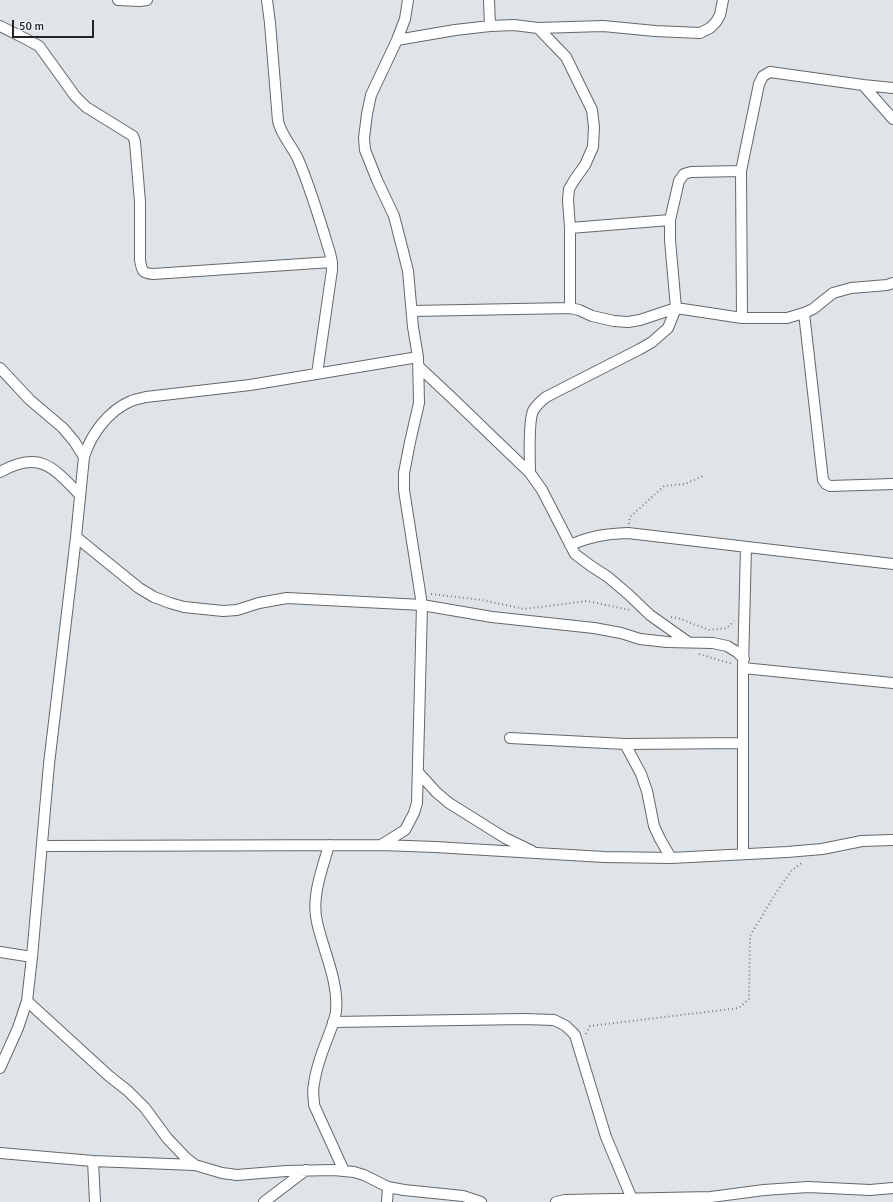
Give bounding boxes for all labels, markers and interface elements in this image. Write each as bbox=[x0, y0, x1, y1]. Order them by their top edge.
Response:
scale bar bbox=[14, 12, 96, 38]
text: 50 m bbox=[19, 19, 44, 34]

